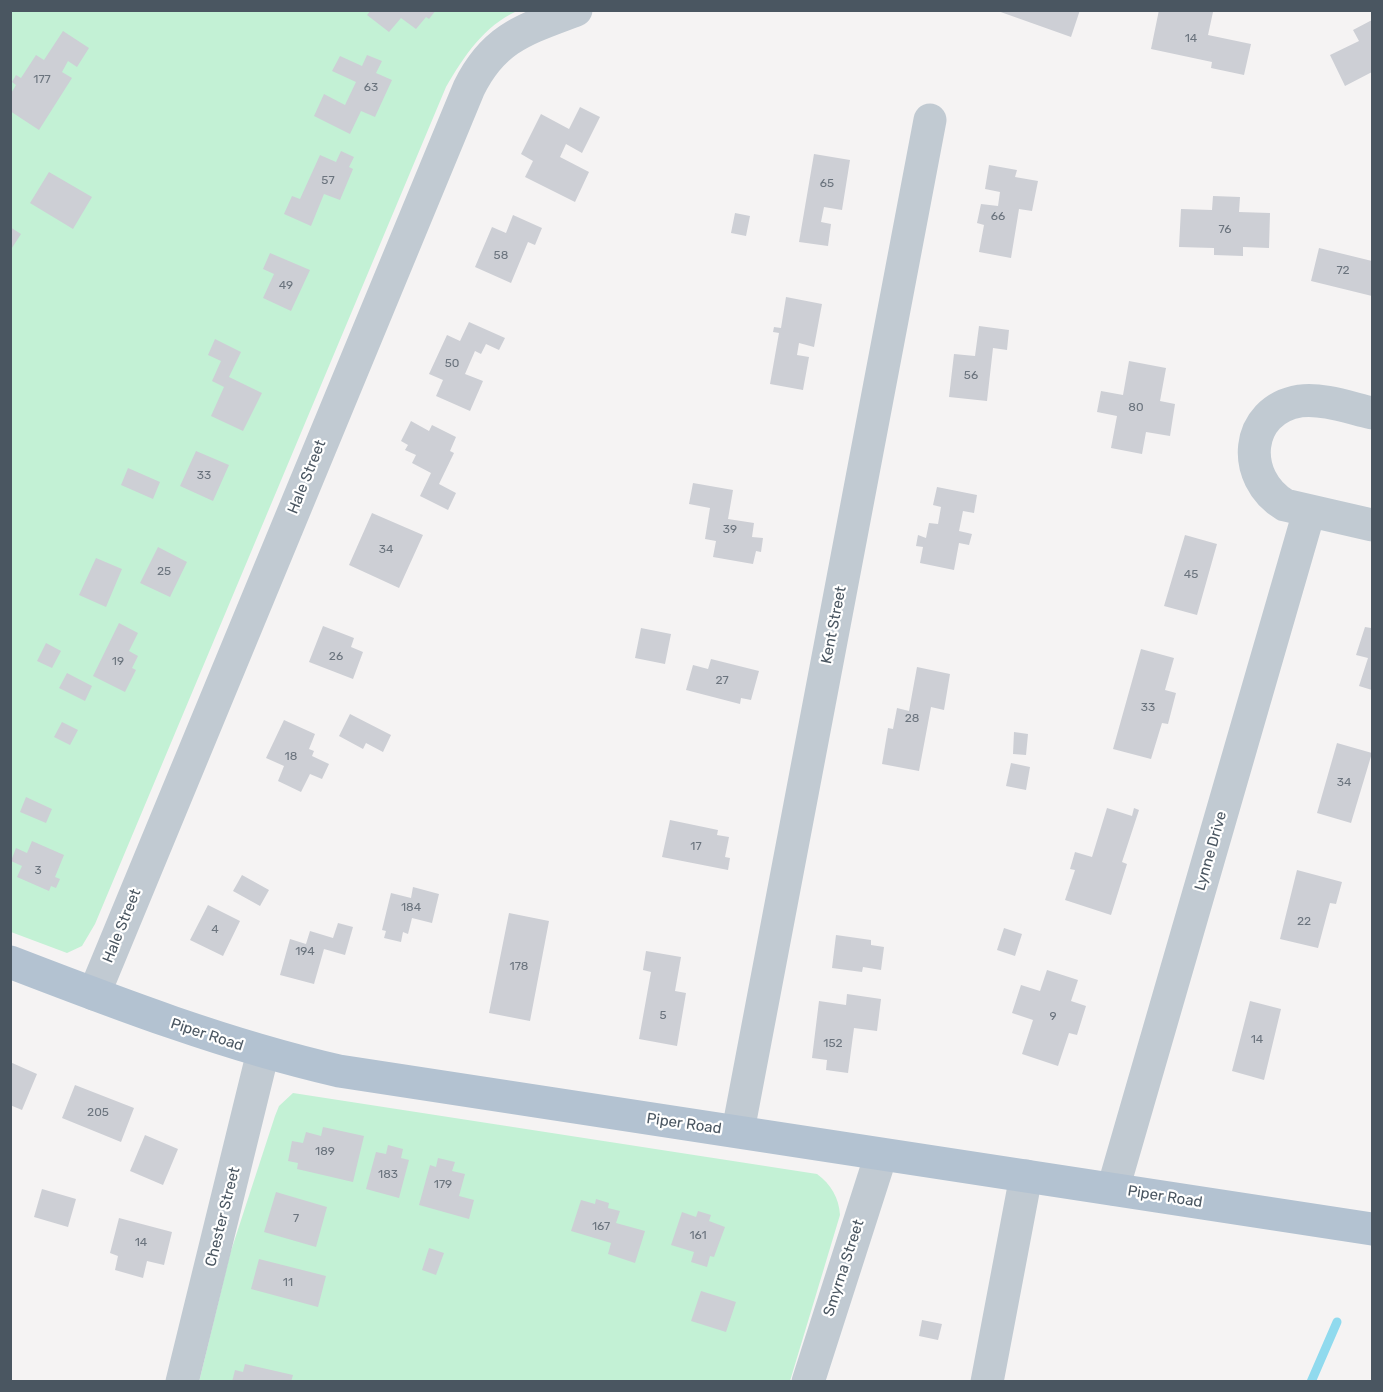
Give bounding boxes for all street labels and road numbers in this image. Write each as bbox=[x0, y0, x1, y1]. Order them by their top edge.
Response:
street label: Hale Street bbox=[284, 437, 330, 517]
street label: Kent Street bbox=[818, 585, 850, 665]
street label: Lynne Drive bbox=[1191, 809, 1231, 893]
street label: Hale Street bbox=[99, 886, 145, 966]
street label: Piper Road bbox=[168, 1015, 246, 1055]
street label: Piper Road bbox=[645, 1110, 723, 1138]
street label: Chester Street bbox=[202, 1165, 244, 1269]
street label: Piper Road bbox=[1126, 1182, 1204, 1212]
street label: Smyrna Street bbox=[820, 1217, 868, 1319]

